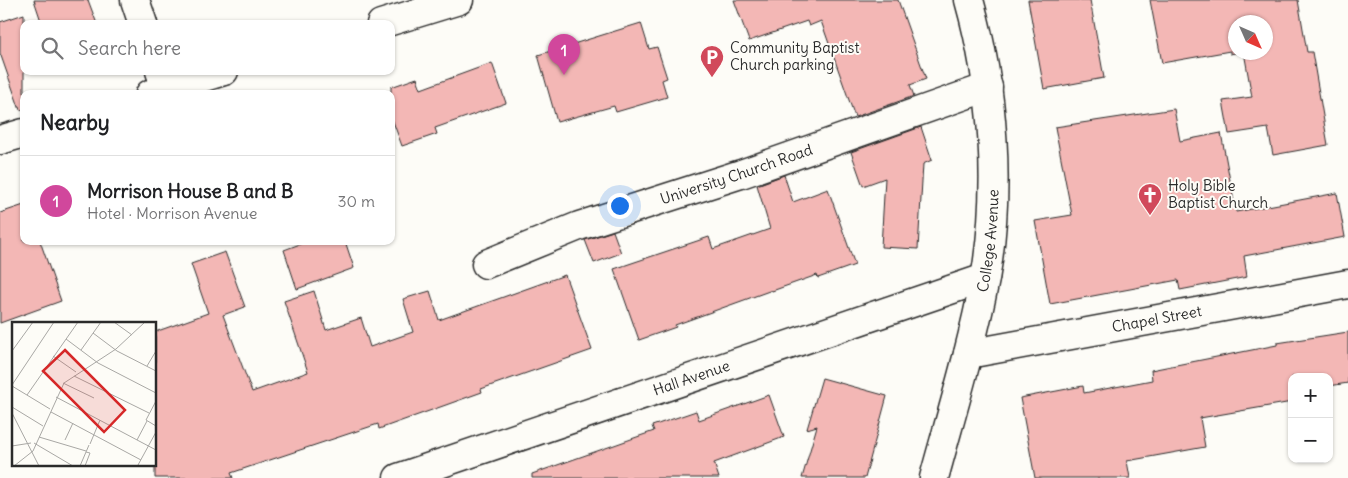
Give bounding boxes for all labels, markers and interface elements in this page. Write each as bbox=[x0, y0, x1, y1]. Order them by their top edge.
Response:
north arrow bbox=[1228, 15, 1273, 60]
search box bbox=[20, 20, 395, 75]
icon: search bbox=[38, 34, 66, 62]
pin: 1 bbox=[548, 34, 580, 75]
text: Search here bbox=[78, 36, 181, 60]
place label: Community Baptist Church parking bbox=[730, 38, 859, 74]
parking icon: Community Baptist Church parking bbox=[699, 44, 725, 78]
text: Nearby bbox=[40, 109, 110, 136]
street label: University Church Road bbox=[658, 140, 815, 208]
place label: Holy Bible Baptist Church bbox=[1168, 176, 1269, 212]
text: Morrison House B and B bbox=[87, 179, 293, 203]
church icon: Holy Bible Baptist Church bbox=[1137, 182, 1163, 216]
street label: College Avenue bbox=[973, 189, 1002, 294]
text: 1 bbox=[53, 191, 59, 211]
text: 30 m bbox=[338, 191, 375, 211]
your location bbox=[607, 193, 633, 219]
text: Hotel · Morrison Avenue bbox=[87, 203, 257, 223]
street label: Chapel Street bbox=[1110, 301, 1203, 336]
inset map bbox=[12, 322, 156, 466]
street label: Hall Avenue bbox=[650, 356, 732, 399]
map controls bbox=[1288, 373, 1333, 463]
button: + bbox=[1288, 373, 1333, 418]
button: − bbox=[1288, 418, 1333, 463]

